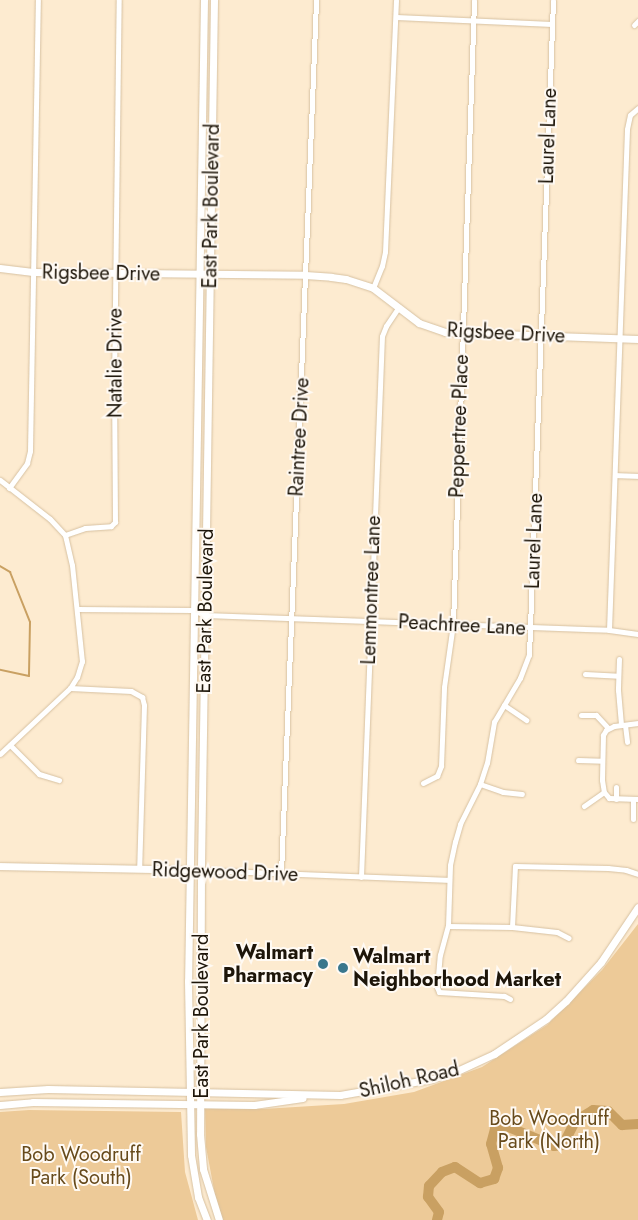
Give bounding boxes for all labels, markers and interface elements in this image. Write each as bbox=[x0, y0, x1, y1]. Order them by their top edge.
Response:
street label: Laurel Lane bbox=[534, 88, 562, 184]
street label: East Park Boulevard bbox=[198, 123, 224, 289]
street label: Rigsbee Drive bbox=[42, 260, 160, 286]
street label: Natalie Drive bbox=[103, 308, 127, 418]
street label: Rigsbee Drive bbox=[446, 318, 566, 348]
street label: Peppertree Place bbox=[445, 354, 473, 498]
street label: Raintree Drive bbox=[284, 377, 314, 497]
street label: Laurel Lane bbox=[520, 493, 548, 589]
street label: Lemmontree Lane bbox=[356, 515, 386, 665]
street label: East Park Boulevard bbox=[192, 528, 218, 694]
street label: Peachtree Lane bbox=[398, 610, 526, 640]
street label: Ridgewood Drive bbox=[152, 857, 298, 887]
street label: East Park Boulevard bbox=[189, 934, 213, 1098]
place label: Walmart Pharmacy bbox=[223, 940, 313, 987]
place label: Walmart Neighborhood Market bbox=[353, 944, 561, 991]
marker: Walmart Pharmacy bbox=[317, 958, 329, 970]
marker: Walmart Neighborhood Market bbox=[337, 962, 349, 974]
street label: Shiloh Road bbox=[357, 1057, 461, 1103]
park label: Bob Woodruff Park (North) bbox=[489, 1107, 609, 1154]
park label: Bob Woodruff Park (South) bbox=[21, 1142, 141, 1189]

